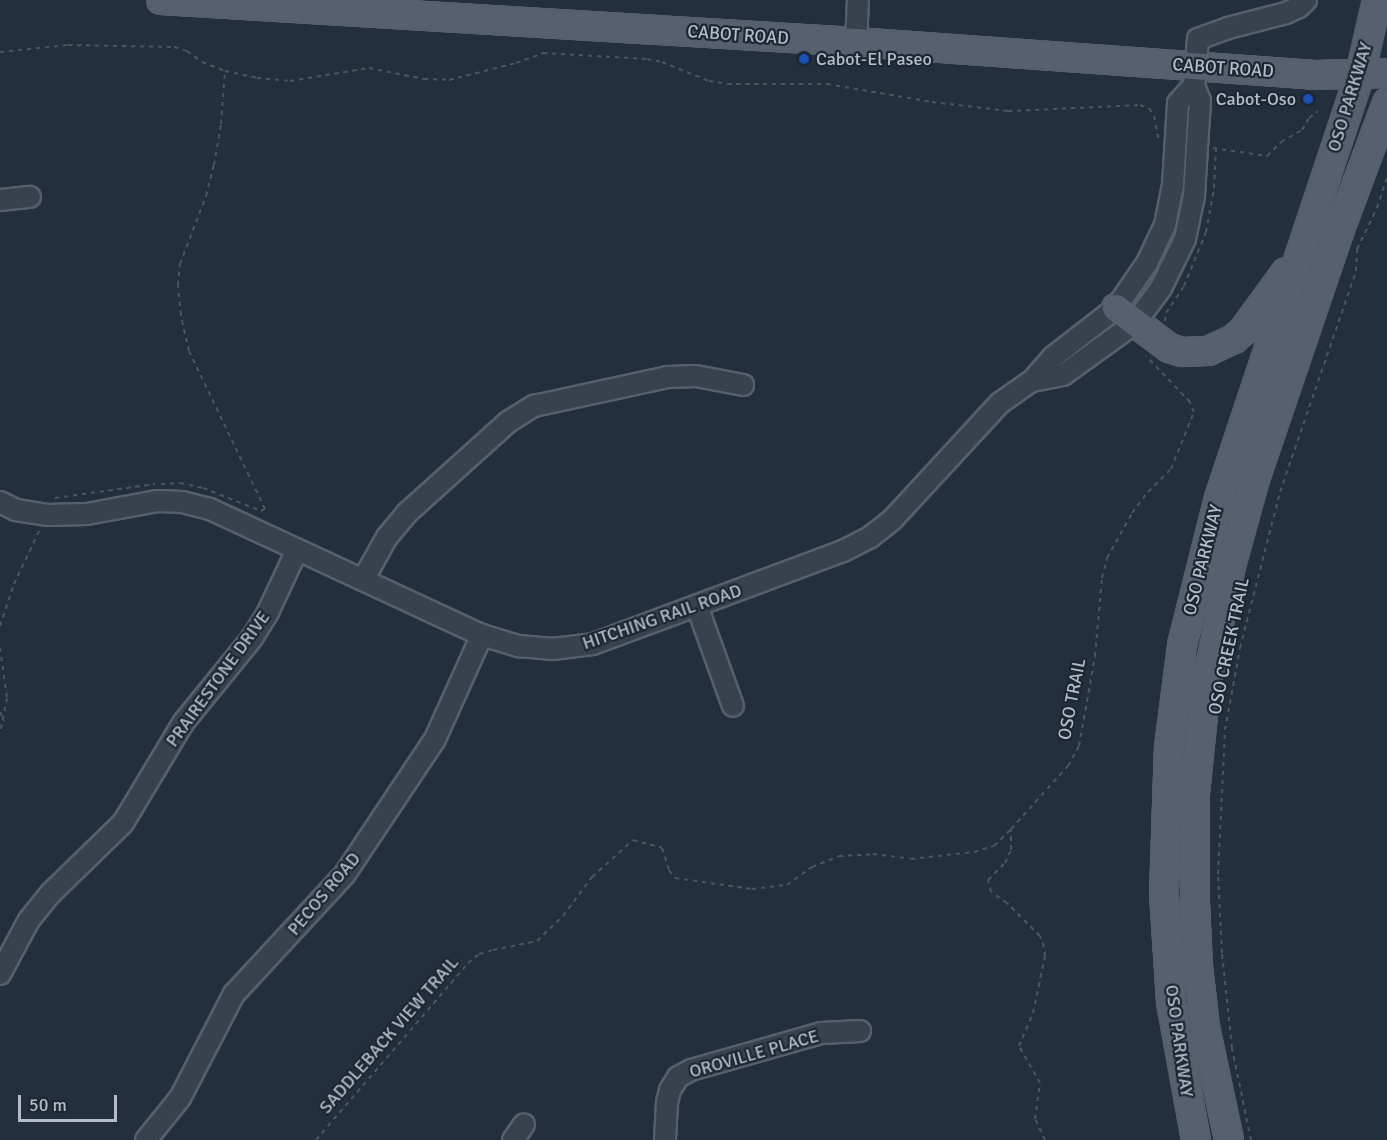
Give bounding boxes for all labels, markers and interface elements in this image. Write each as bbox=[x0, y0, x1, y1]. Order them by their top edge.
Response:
street label: CABOT ROAD bbox=[687, 21, 789, 49]
street label: OSO PARKWAY bbox=[1323, 40, 1377, 154]
place label: Cabot-El Paseo bbox=[816, 48, 932, 70]
marker: Cabot-El Paseo bbox=[797, 52, 811, 66]
street label: CABOT ROAD bbox=[1172, 54, 1274, 82]
place label: Cabot-Oso bbox=[1216, 88, 1296, 110]
marker: Cabot-Oso bbox=[1301, 92, 1315, 106]
street label: OSO PARKWAY bbox=[1179, 502, 1227, 618]
street label: OSO CREEK TRAIL bbox=[1204, 576, 1254, 716]
street label: HITCHING RAIL ROAD bbox=[580, 580, 744, 654]
street label: PRAIRESTONE DRIVE bbox=[161, 607, 275, 751]
street label: OSO TRAIL bbox=[1054, 656, 1090, 742]
street label: PECOS ROAD bbox=[283, 848, 365, 940]
street label: SADDLEBACK VIEW TRAIL bbox=[315, 952, 463, 1118]
street label: OSO PARKWAY bbox=[1160, 983, 1198, 1099]
street label: OROVILLE PLACE bbox=[687, 1025, 821, 1083]
scale bar bbox=[21, 1083, 120, 1121]
text: 50 m bbox=[29, 1094, 67, 1116]

